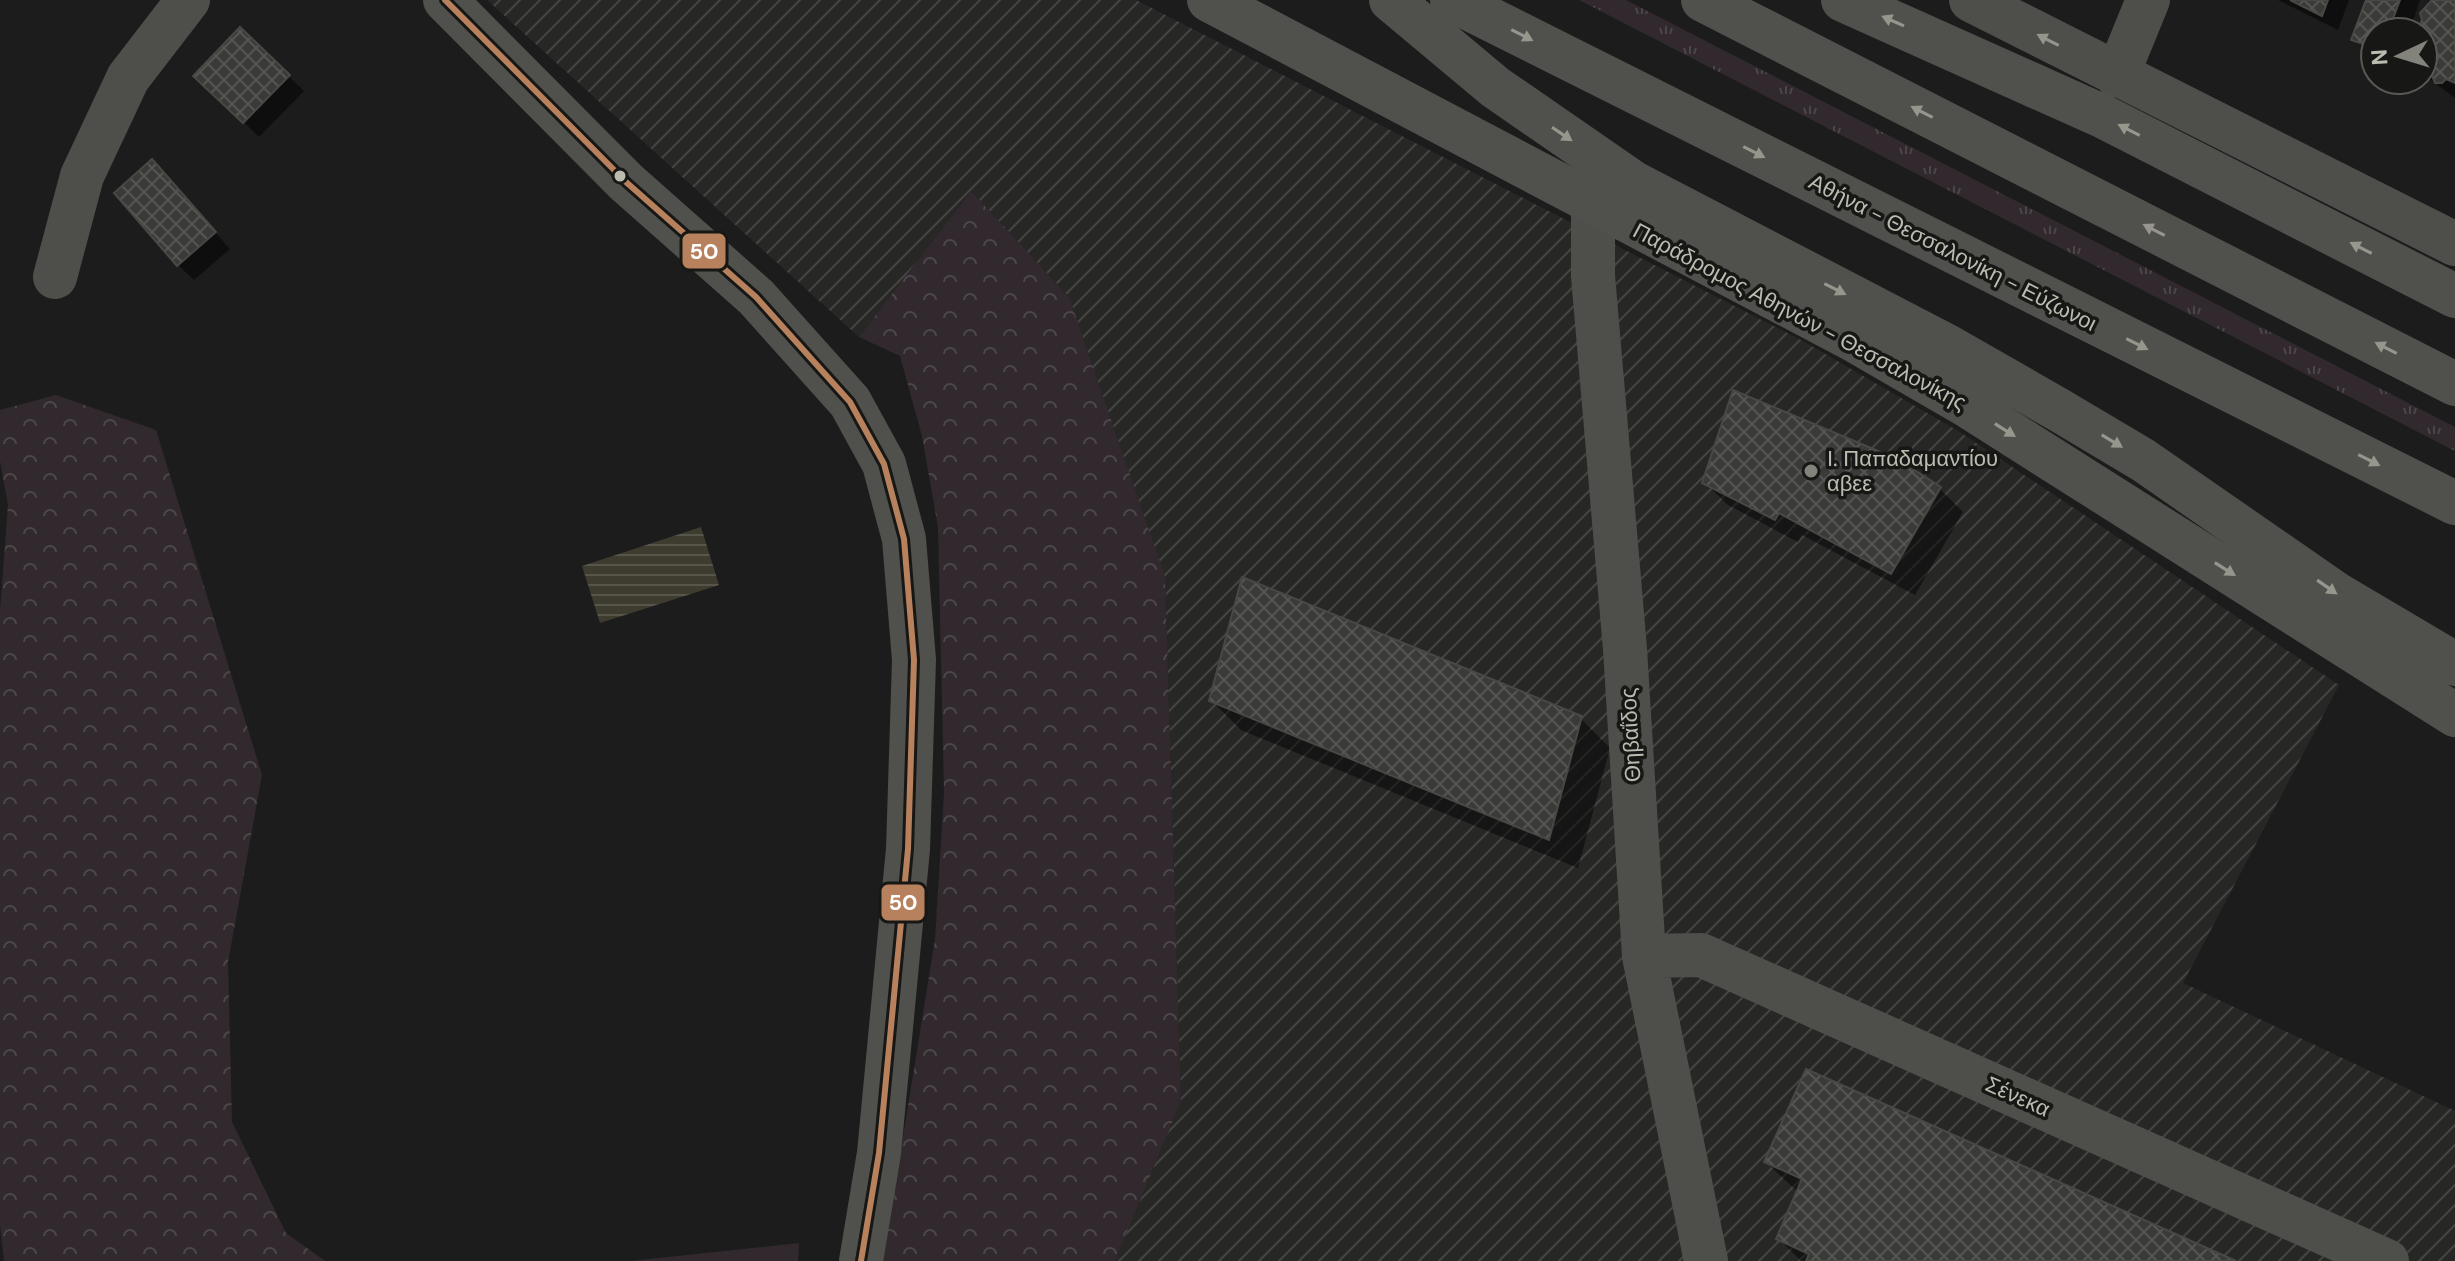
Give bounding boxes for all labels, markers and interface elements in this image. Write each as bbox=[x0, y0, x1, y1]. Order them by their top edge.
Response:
one-way arrow bbox=[1881, 15, 1905, 28]
north arrow bbox=[2359, 16, 2439, 96]
one-way arrow bbox=[1510, 28, 1533, 42]
one-way arrow bbox=[2036, 33, 2059, 46]
text: N bbox=[2365, 48, 2395, 66]
one-way arrow bbox=[1911, 105, 1934, 118]
one-way arrow bbox=[2118, 123, 2141, 137]
one-way arrow bbox=[1552, 126, 1573, 141]
one-way arrow bbox=[1743, 145, 1766, 158]
street label: Αθήνα - Θεσσαλονίκη - Εύζωνοι bbox=[1804, 167, 2102, 338]
unlabelled marker bbox=[612, 168, 628, 184]
street label: Παράδρομος Αθηνών - Θεσσαλονίκης bbox=[1628, 216, 1971, 417]
one-way arrow bbox=[2142, 223, 2165, 237]
line badge: 50 bbox=[681, 232, 727, 270]
text: 50 bbox=[689, 237, 719, 266]
one-way arrow bbox=[2349, 241, 2372, 255]
one-way arrow bbox=[1824, 282, 1847, 295]
one-way arrow bbox=[2125, 337, 2148, 350]
one-way arrow bbox=[2374, 341, 2397, 355]
one-way arrow bbox=[1994, 422, 2016, 436]
one-way arrow bbox=[2101, 434, 2123, 448]
place label: Ι. Παπαδαμαντίου αβεε bbox=[1827, 444, 1998, 498]
one-way arrow bbox=[2357, 453, 2381, 467]
marker: Ι. Παπαδαμαντίου αβεε bbox=[1802, 462, 1820, 480]
one-way arrow bbox=[2214, 561, 2236, 575]
one-way arrow bbox=[2317, 579, 2338, 594]
street label: Θηβαΐδος bbox=[1614, 687, 1647, 783]
line badge: 50 bbox=[880, 883, 926, 922]
text: 50 bbox=[888, 888, 918, 917]
street label: Σένεκα bbox=[1981, 1069, 2055, 1124]

